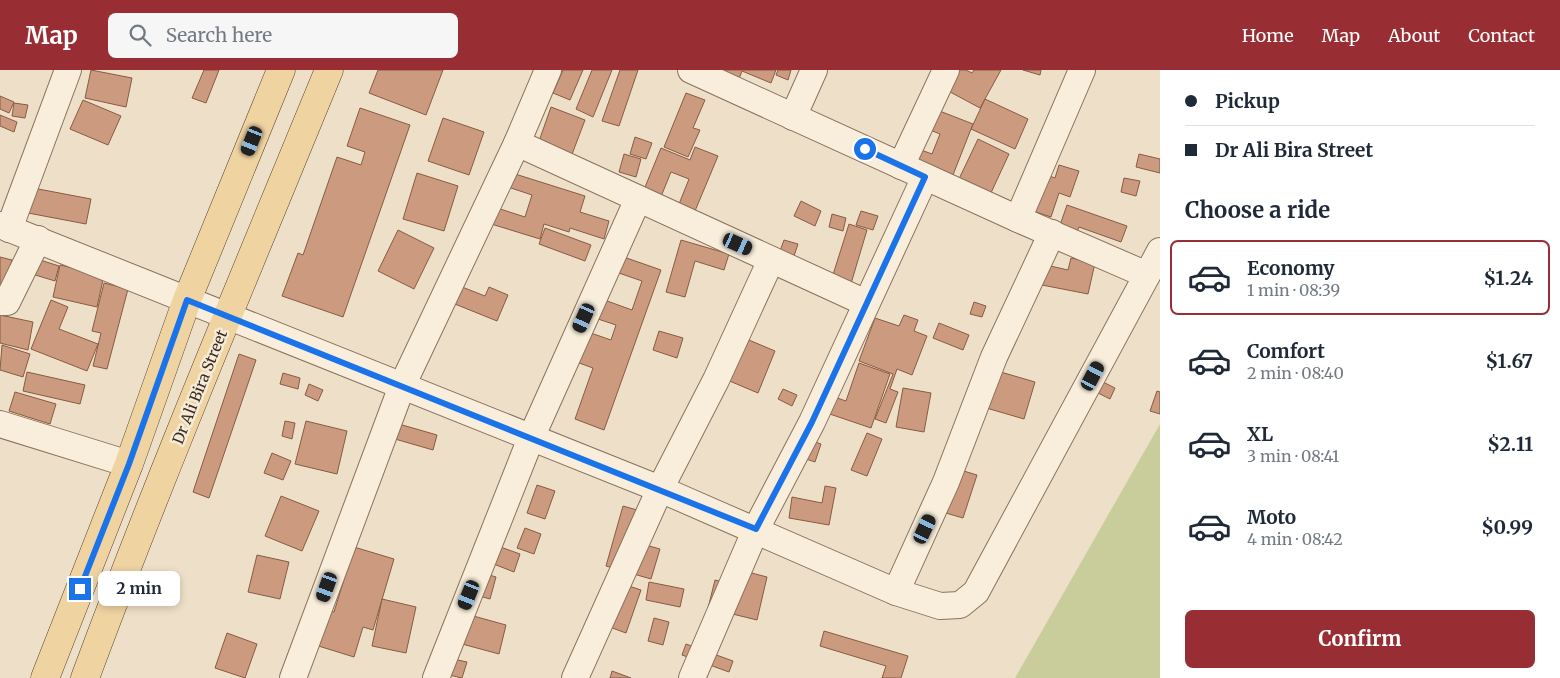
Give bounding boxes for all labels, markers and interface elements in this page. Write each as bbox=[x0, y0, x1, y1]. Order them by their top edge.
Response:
search box bbox=[108, 13, 458, 58]
text: Map bbox=[25, 20, 78, 51]
icon: search bbox=[126, 21, 154, 49]
text: Search here bbox=[166, 23, 272, 47]
text: Home bbox=[1242, 24, 1294, 47]
text: Map bbox=[1322, 24, 1360, 47]
text: About bbox=[1388, 24, 1440, 47]
text: Contact bbox=[1468, 24, 1535, 47]
text: Pickup bbox=[1215, 89, 1280, 113]
car bbox=[239, 124, 264, 158]
route start bbox=[854, 138, 876, 160]
text: Dr Ali Bira Street bbox=[1215, 138, 1373, 162]
text: Choose a ride bbox=[1185, 196, 1330, 224]
car bbox=[721, 231, 754, 257]
icon: car bbox=[1187, 255, 1232, 300]
text: Economy bbox=[1247, 256, 1335, 280]
text: $1.24 bbox=[1484, 266, 1533, 290]
text: 1 min · 08:39 bbox=[1247, 280, 1340, 300]
car bbox=[571, 301, 596, 335]
street label: Dr Ali Bira Street bbox=[168, 327, 231, 447]
icon: car bbox=[1187, 338, 1232, 383]
text: Comfort bbox=[1247, 339, 1325, 363]
text: $1.67 bbox=[1486, 349, 1533, 373]
car bbox=[1079, 359, 1106, 393]
text: 2 min · 08:40 bbox=[1247, 363, 1344, 383]
icon: car bbox=[1187, 421, 1232, 466]
text: XL bbox=[1247, 422, 1273, 446]
text: $2.11 bbox=[1487, 432, 1533, 456]
text: 3 min · 08:41 bbox=[1247, 446, 1339, 466]
icon: car bbox=[1187, 504, 1232, 549]
text: Moto bbox=[1247, 505, 1296, 529]
car bbox=[911, 512, 938, 546]
text: $0.99 bbox=[1481, 515, 1533, 539]
text: 4 min · 08:42 bbox=[1247, 529, 1343, 549]
car bbox=[314, 570, 339, 604]
callout: 2 min bbox=[98, 572, 180, 606]
route end bbox=[69, 578, 91, 600]
text: 2 min bbox=[116, 578, 162, 598]
car bbox=[456, 578, 481, 612]
button: Confirm bbox=[1185, 610, 1535, 668]

